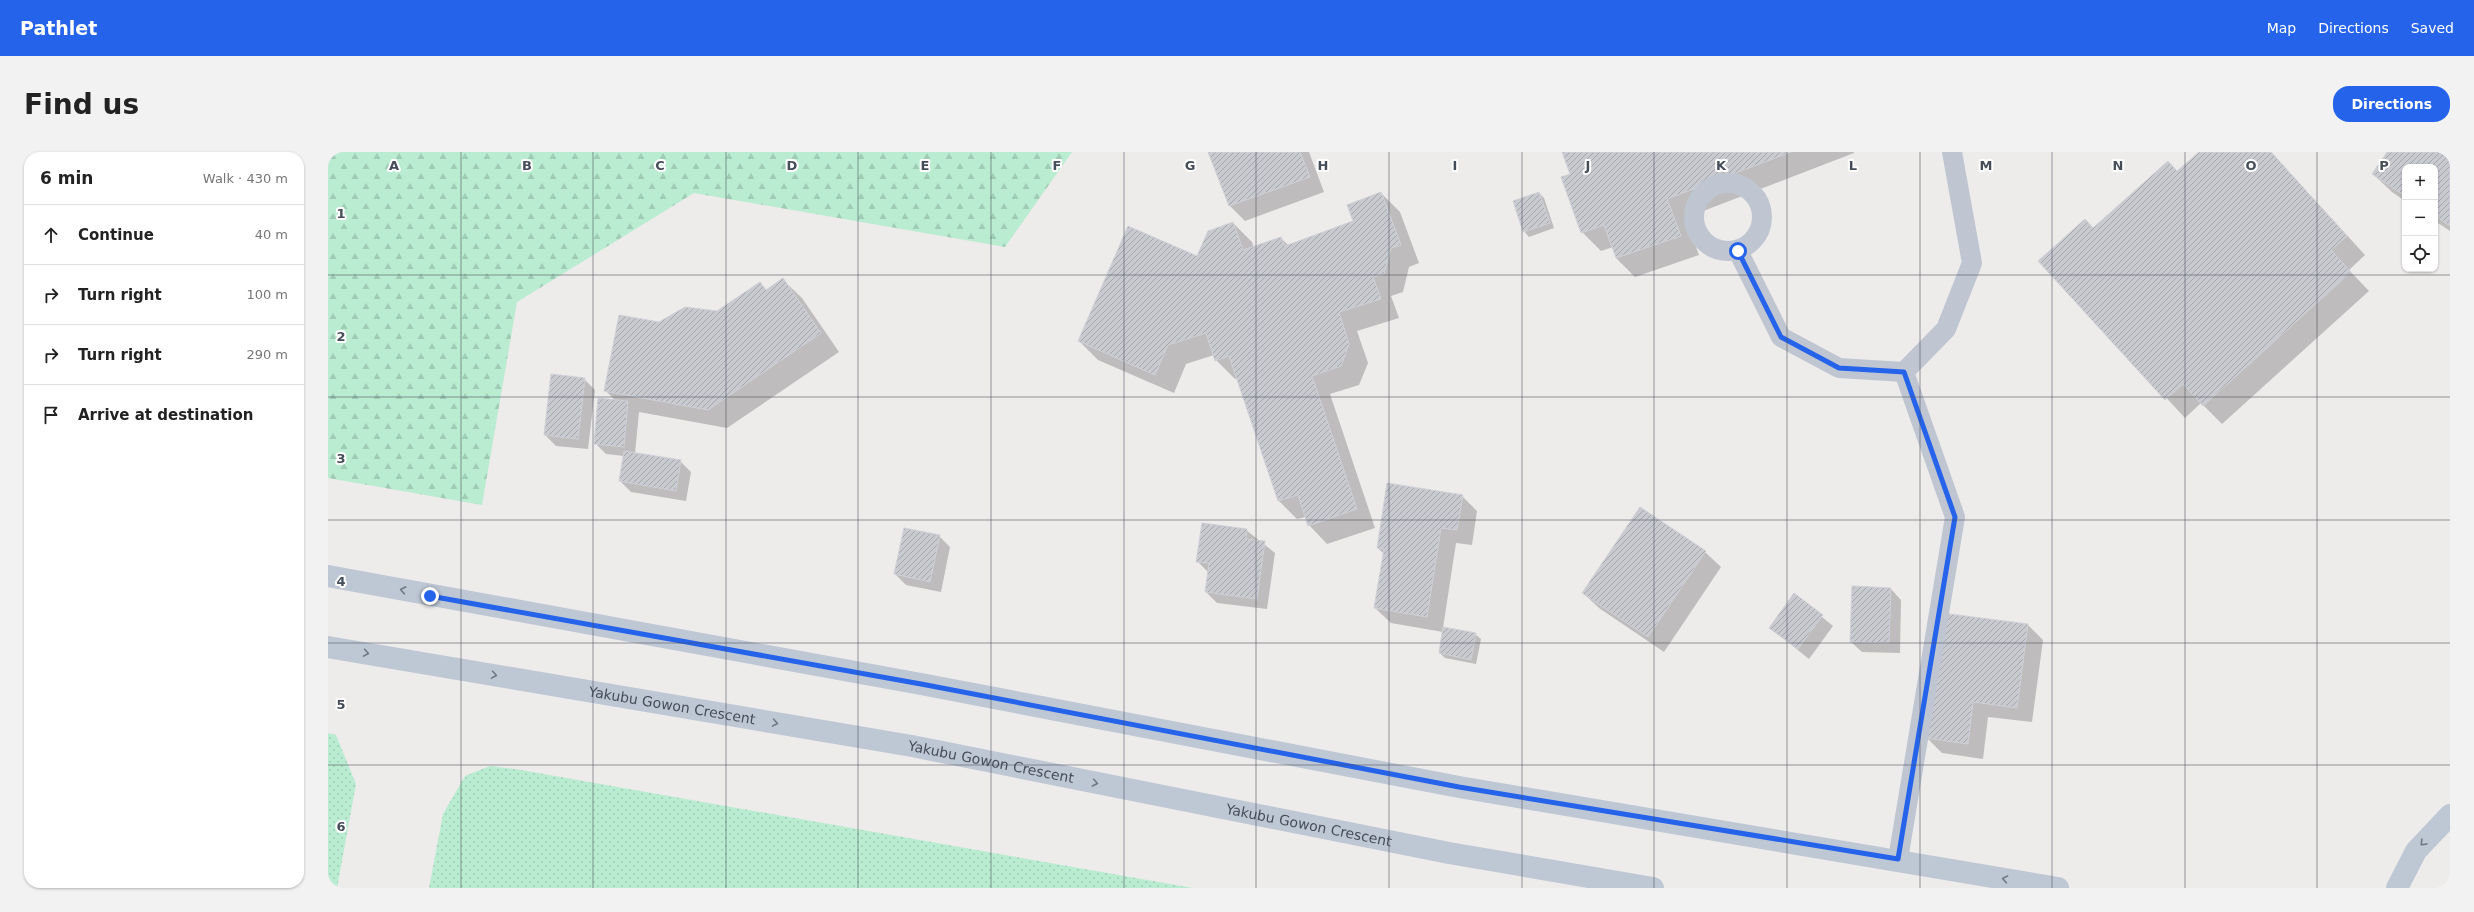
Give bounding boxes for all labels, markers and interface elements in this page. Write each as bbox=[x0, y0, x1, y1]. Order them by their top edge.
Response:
text: Pathlet bbox=[20, 17, 97, 39]
text: Map bbox=[2267, 20, 2296, 36]
text: Directions bbox=[2318, 20, 2389, 36]
text: Saved bbox=[2411, 20, 2454, 36]
button: Directions bbox=[2333, 86, 2450, 122]
text: Find us bbox=[24, 88, 139, 121]
text: A bbox=[389, 158, 399, 173]
text: B bbox=[522, 158, 532, 173]
text: C bbox=[655, 158, 665, 173]
text: D bbox=[787, 158, 798, 173]
text: E bbox=[921, 158, 929, 173]
text: F bbox=[1053, 158, 1061, 173]
text: G bbox=[1185, 158, 1195, 173]
text: H bbox=[1318, 158, 1328, 173]
text: I bbox=[1453, 158, 1457, 173]
text: J bbox=[1585, 158, 1590, 173]
text: K bbox=[1716, 158, 1727, 173]
text: L bbox=[1849, 158, 1857, 173]
text: M bbox=[1980, 158, 1992, 173]
text: N bbox=[2113, 158, 2123, 173]
text: O bbox=[2245, 158, 2257, 173]
text: P bbox=[2379, 158, 2389, 173]
map controls bbox=[2402, 164, 2438, 272]
button: + bbox=[2402, 164, 2438, 200]
text: 6 min bbox=[40, 168, 93, 188]
text: Walk · 430 m bbox=[203, 171, 288, 186]
button: − bbox=[2402, 200, 2438, 236]
text: 1 bbox=[336, 206, 346, 221]
icon: ahead bbox=[40, 224, 62, 246]
text: Continue bbox=[78, 226, 154, 244]
text: 40 m bbox=[255, 227, 288, 242]
button: locate bbox=[2402, 236, 2438, 272]
route start bbox=[1729, 242, 1747, 260]
icon: right bbox=[40, 284, 62, 306]
text: Turn right bbox=[78, 286, 162, 304]
text: 100 m bbox=[246, 287, 288, 302]
text: 2 bbox=[336, 329, 346, 344]
icon: right bbox=[40, 344, 62, 366]
text: Turn right bbox=[78, 346, 162, 364]
text: 290 m bbox=[246, 347, 288, 362]
icon: arrive bbox=[40, 404, 62, 426]
text: Arrive at destination bbox=[78, 406, 253, 424]
text: 3 bbox=[336, 451, 346, 466]
text: 4 bbox=[336, 574, 346, 589]
one-way arrow bbox=[400, 587, 406, 595]
route end bbox=[421, 587, 439, 605]
one-way arrow bbox=[363, 649, 370, 657]
one-way arrow bbox=[491, 671, 498, 679]
street label: Yakubu Gowon Crescent bbox=[587, 683, 757, 727]
text: 5 bbox=[336, 697, 346, 712]
one-way arrow bbox=[771, 718, 778, 727]
street label: Yakubu Gowon Crescent bbox=[906, 737, 1076, 786]
one-way arrow bbox=[1092, 778, 1098, 786]
street label: Yakubu Gowon Crescent bbox=[1224, 801, 1394, 850]
text: 6 bbox=[336, 819, 346, 834]
one-way arrow bbox=[2420, 838, 2428, 846]
one-way arrow bbox=[2002, 875, 2008, 883]

